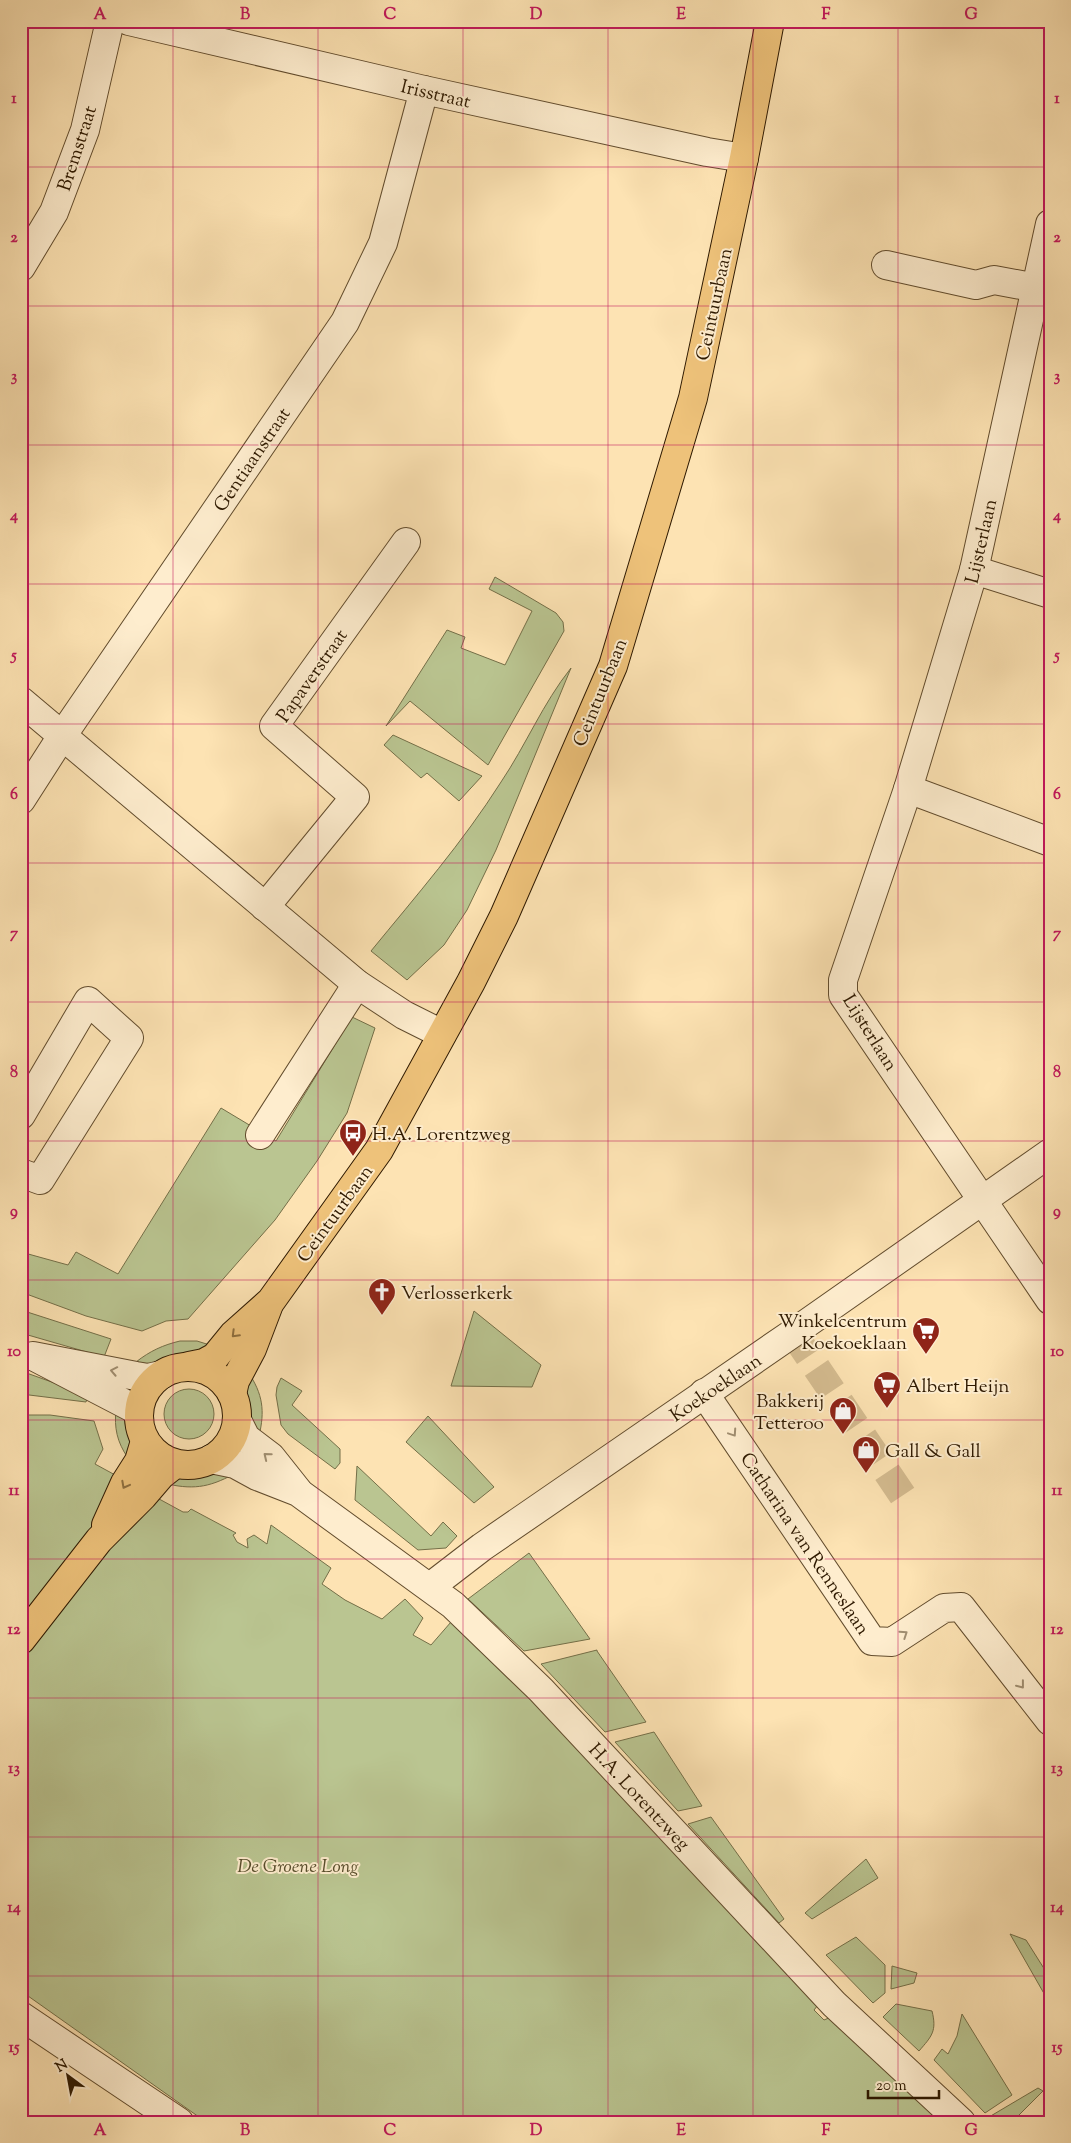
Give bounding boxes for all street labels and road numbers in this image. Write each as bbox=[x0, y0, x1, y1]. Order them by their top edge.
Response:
street label: Irisstraat bbox=[398, 74, 474, 117]
street label: Bremstraat bbox=[52, 102, 105, 195]
street label: Ceintuurbaan bbox=[690, 246, 741, 363]
street label: Gentiaanstraat bbox=[208, 402, 298, 518]
street label: Lijsterlaan bbox=[960, 497, 1005, 586]
street label: Papaverstraat bbox=[271, 624, 355, 729]
street label: Ceintuurbaan bbox=[567, 635, 635, 751]
street label: Lijsterlaan bbox=[835, 990, 903, 1077]
street label: Ceintuurbaan bbox=[291, 1160, 381, 1269]
street label: Koekoeklaan bbox=[665, 1348, 768, 1430]
street label: Catharina van Renneslaan bbox=[733, 1448, 875, 1641]
street label: H.A. Lorentzweg bbox=[581, 1738, 695, 1858]

